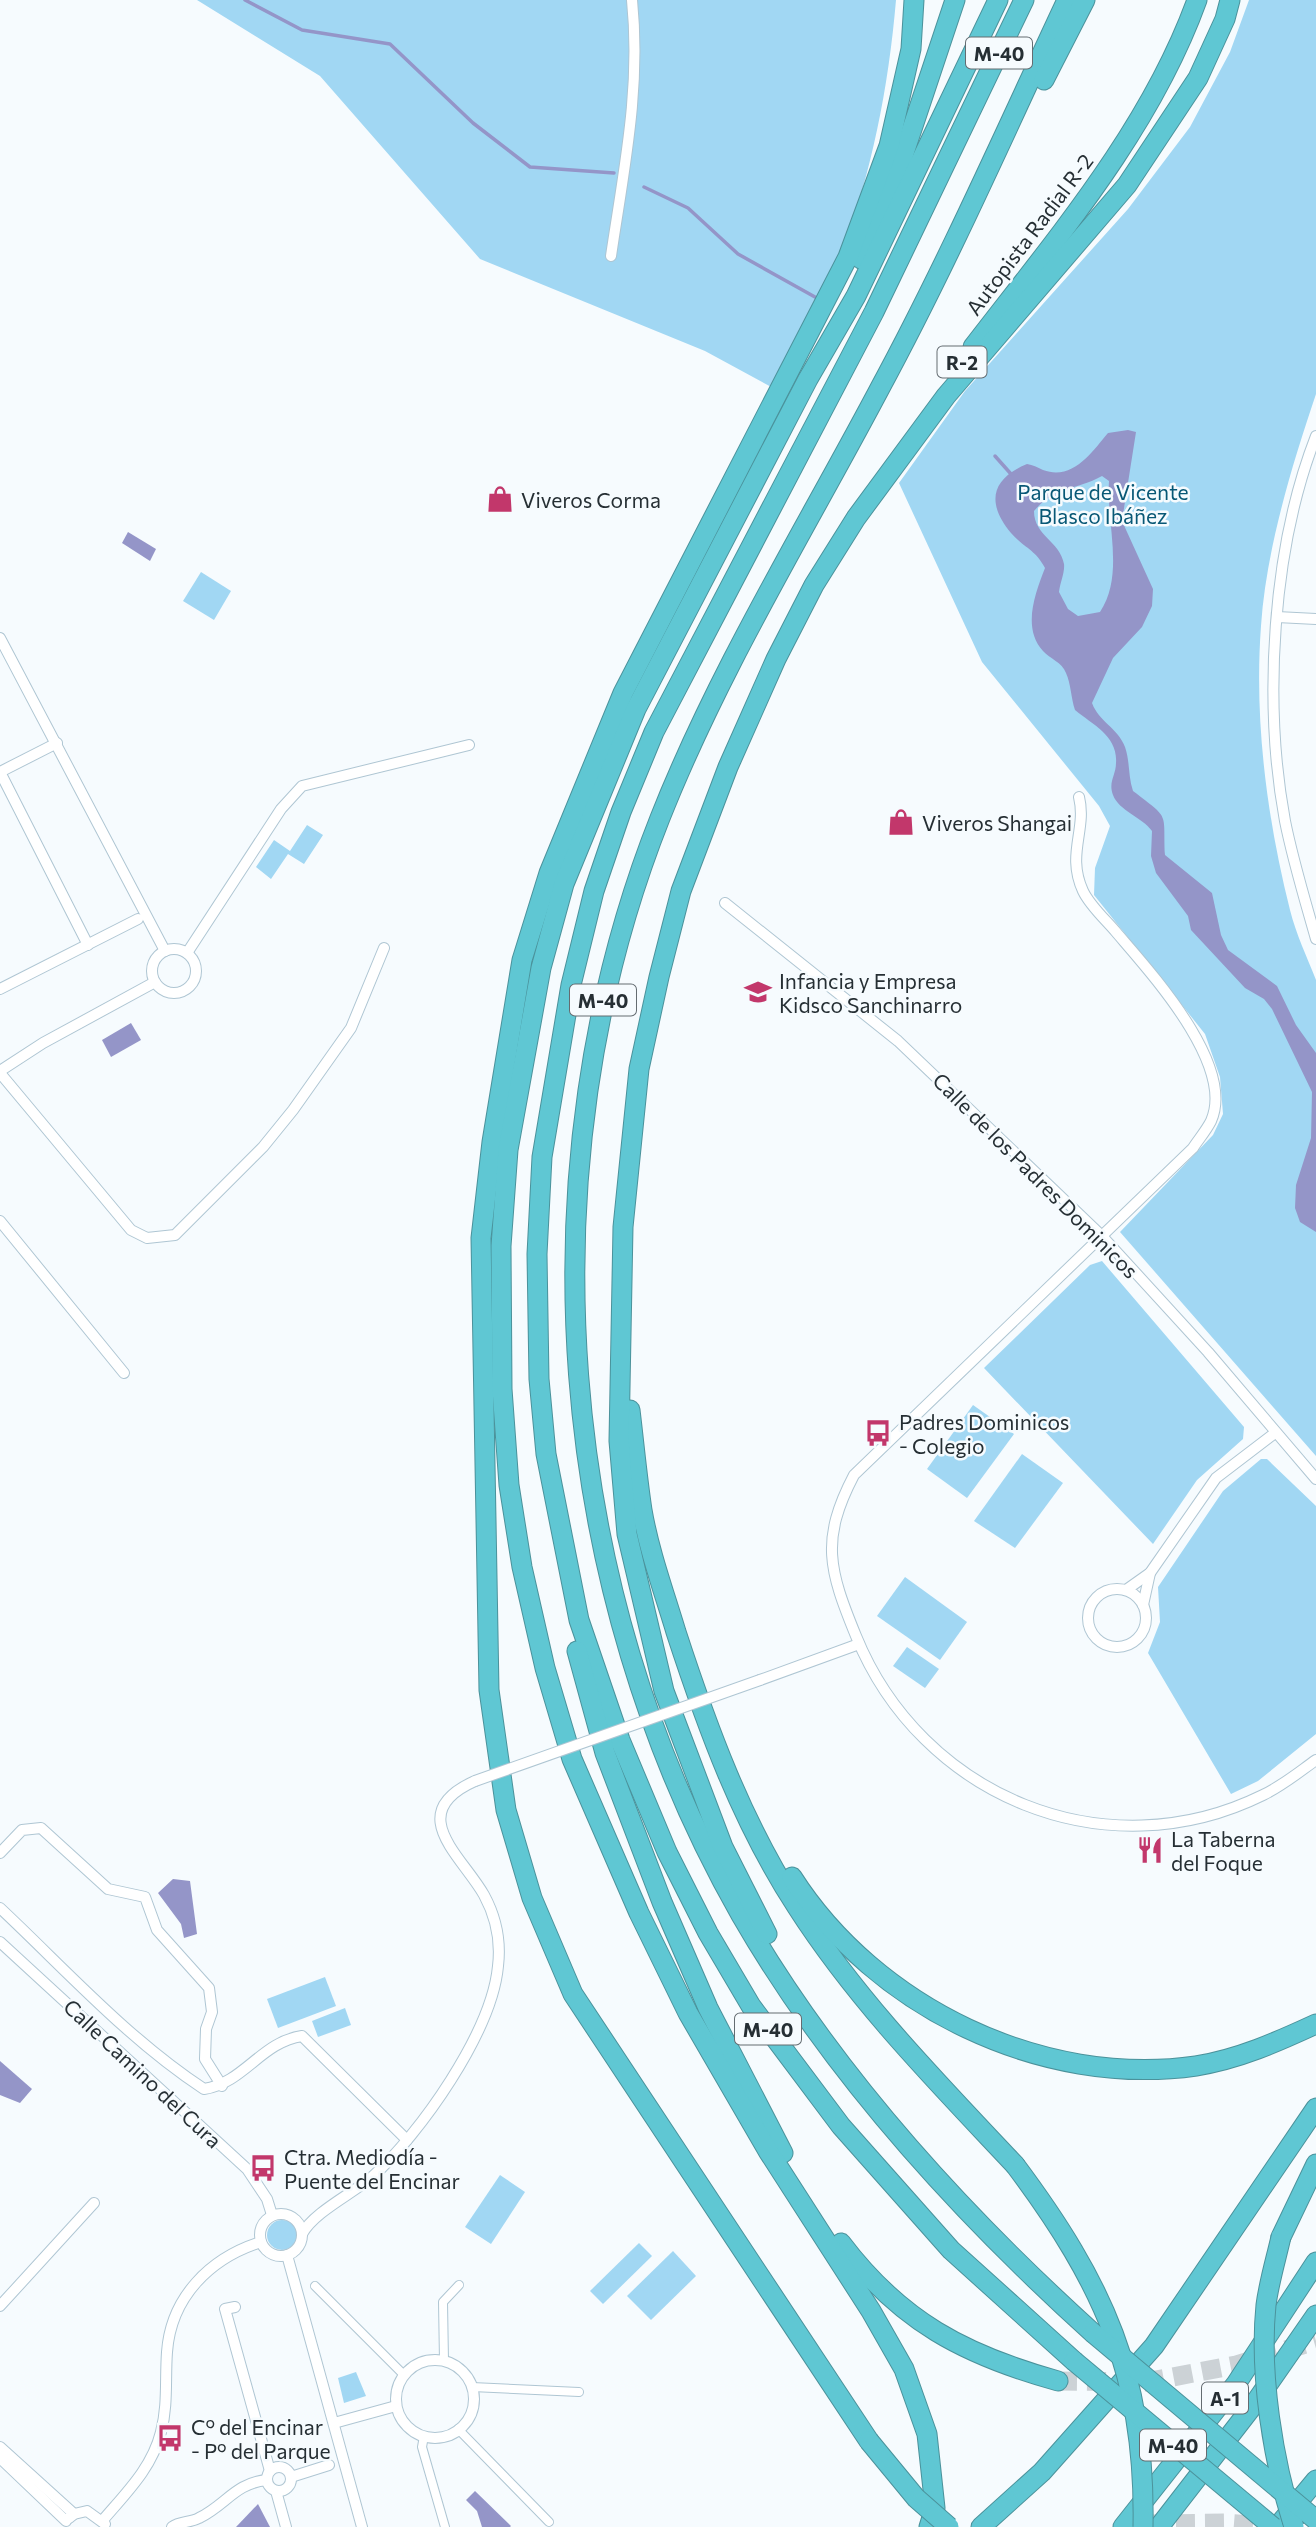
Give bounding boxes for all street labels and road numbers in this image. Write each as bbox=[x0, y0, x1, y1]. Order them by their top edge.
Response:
road number: M-40 bbox=[966, 38, 1032, 68]
street label: Autopista Radial R-2 bbox=[960, 148, 1098, 320]
road number: R-2 bbox=[937, 346, 986, 378]
road number: M-40 bbox=[570, 984, 636, 1016]
street label: Calle de los Padres Dominicos bbox=[928, 1067, 1144, 1283]
street label: Calle Camino del Cura bbox=[59, 1993, 227, 2153]
road number: M-40 bbox=[735, 2013, 801, 2044]
road number: A-1 bbox=[1202, 2382, 1248, 2414]
road number: M-40 bbox=[1140, 2430, 1206, 2460]

